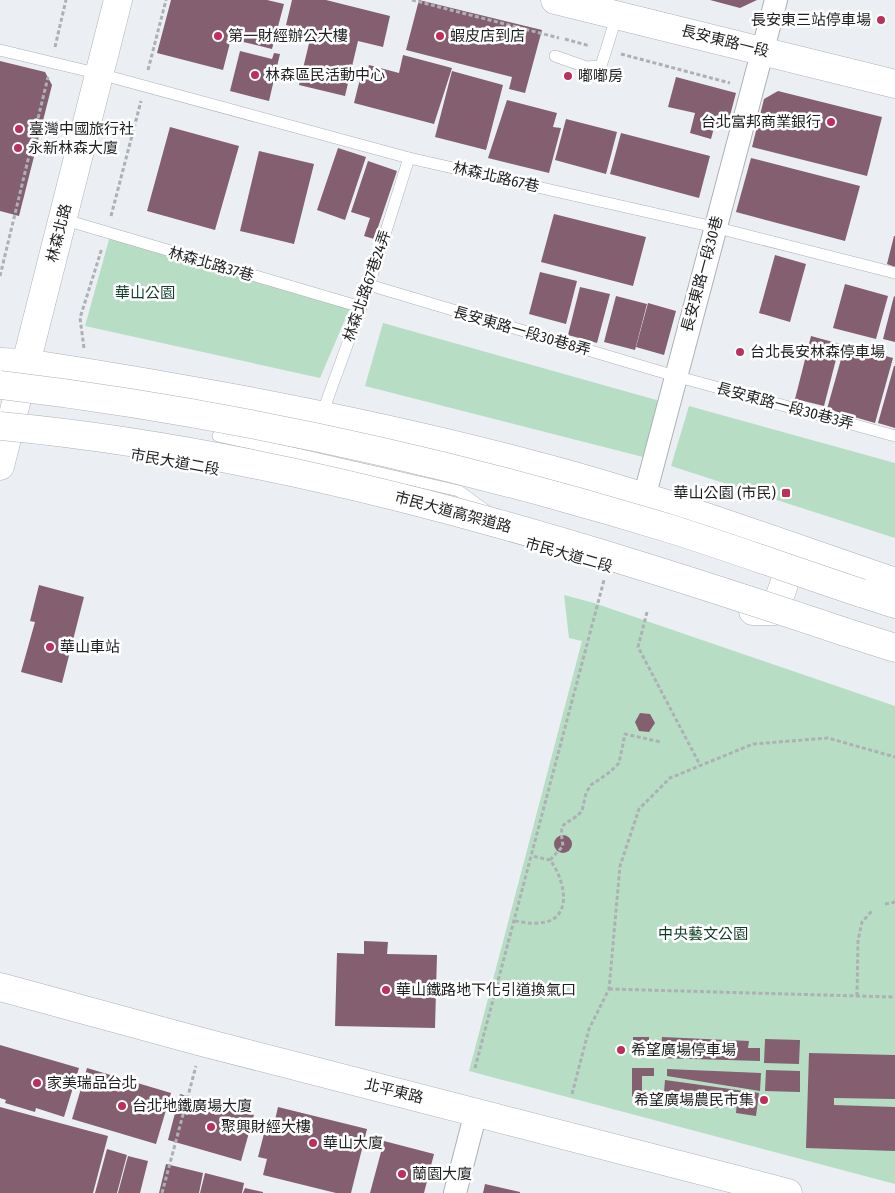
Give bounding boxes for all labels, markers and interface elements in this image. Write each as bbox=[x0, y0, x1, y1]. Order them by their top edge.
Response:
place label: 長安東三站停車場 bbox=[751, 11, 871, 29]
marker: 長安東三站停車場 bbox=[875, 14, 887, 26]
street label: 長安東路一段 bbox=[679, 21, 771, 61]
place label: 第一財經辦公大樓 bbox=[228, 27, 348, 45]
place label: 蝦皮店到店 bbox=[450, 27, 525, 45]
marker: 第一財經辦公大樓 bbox=[212, 30, 224, 42]
marker: 蝦皮店到店 bbox=[434, 30, 446, 42]
place label: 林森區民活動中心 bbox=[265, 66, 385, 84]
place label: 嘟嘟房 bbox=[578, 67, 623, 85]
marker: 林森區民活動中心 bbox=[249, 69, 261, 81]
marker: 嘟嘟房 bbox=[562, 70, 574, 82]
place label: 台北富邦商業銀行 bbox=[701, 113, 821, 131]
marker: 台北富邦商業銀行 bbox=[825, 116, 837, 128]
place label: 臺灣中國旅行社 bbox=[29, 120, 134, 138]
marker: 臺灣中國旅行社 bbox=[13, 123, 25, 135]
place label: 永新林森大廈 bbox=[28, 139, 118, 157]
marker: 永新林森大廈 bbox=[12, 142, 24, 154]
street label: 林森北路67巷 bbox=[451, 158, 541, 196]
street label: 林森北路 bbox=[43, 202, 75, 264]
street label: 長安東路一段30巷 bbox=[678, 214, 726, 334]
street label: 林森北路67巷24弄 bbox=[339, 228, 395, 344]
street label: 林森北路37巷 bbox=[166, 243, 256, 285]
park label: 華山公園 bbox=[115, 284, 175, 302]
street label: 長安東路一段30巷8弄 bbox=[451, 303, 593, 359]
place label: 台北長安林森停車場 bbox=[750, 343, 885, 361]
marker: 台北長安林森停車場 bbox=[734, 346, 746, 358]
street label: 長安東路一段30巷3弄 bbox=[714, 379, 856, 433]
street label: 市民大道二段 bbox=[129, 445, 221, 479]
place label: 華山公園 (市民) bbox=[674, 484, 776, 502]
marker: 華山公園 (市民) bbox=[780, 487, 792, 499]
street label: 市民大道高架道路 bbox=[393, 488, 513, 536]
street label: 市民大道二段 bbox=[523, 534, 615, 576]
place label: 華山車站 bbox=[60, 638, 120, 656]
marker: 華山車站 bbox=[44, 641, 56, 653]
park label: 中央藝文公園 bbox=[658, 925, 748, 943]
place label: 華山鐵路地下化引道換氣口 bbox=[396, 981, 576, 999]
marker: 華山鐵路地下化引道換氣口 bbox=[380, 984, 392, 996]
place label: 希望廣場停車場 bbox=[631, 1041, 736, 1059]
marker: 希望廣場停車場 bbox=[615, 1044, 627, 1056]
place label: 家美瑞品台北 bbox=[47, 1074, 137, 1092]
street label: 北平東路 bbox=[363, 1075, 425, 1107]
marker: 家美瑞品台北 bbox=[31, 1077, 43, 1089]
place label: 希望廣場農民市集 bbox=[634, 1091, 754, 1109]
marker: 希望廣場農民市集 bbox=[758, 1094, 770, 1106]
place label: 台北地鐵廣場大廈 bbox=[132, 1097, 252, 1115]
marker: 台北地鐵廣場大廈 bbox=[116, 1100, 128, 1112]
place label: 聚興財經大樓 bbox=[221, 1118, 311, 1136]
marker: 聚興財經大樓 bbox=[205, 1121, 217, 1133]
place label: 華山大廈 bbox=[323, 1134, 383, 1152]
marker: 華山大廈 bbox=[307, 1137, 319, 1149]
place label: 蘭園大廈 bbox=[412, 1165, 472, 1183]
marker: 蘭園大廈 bbox=[396, 1168, 408, 1180]

